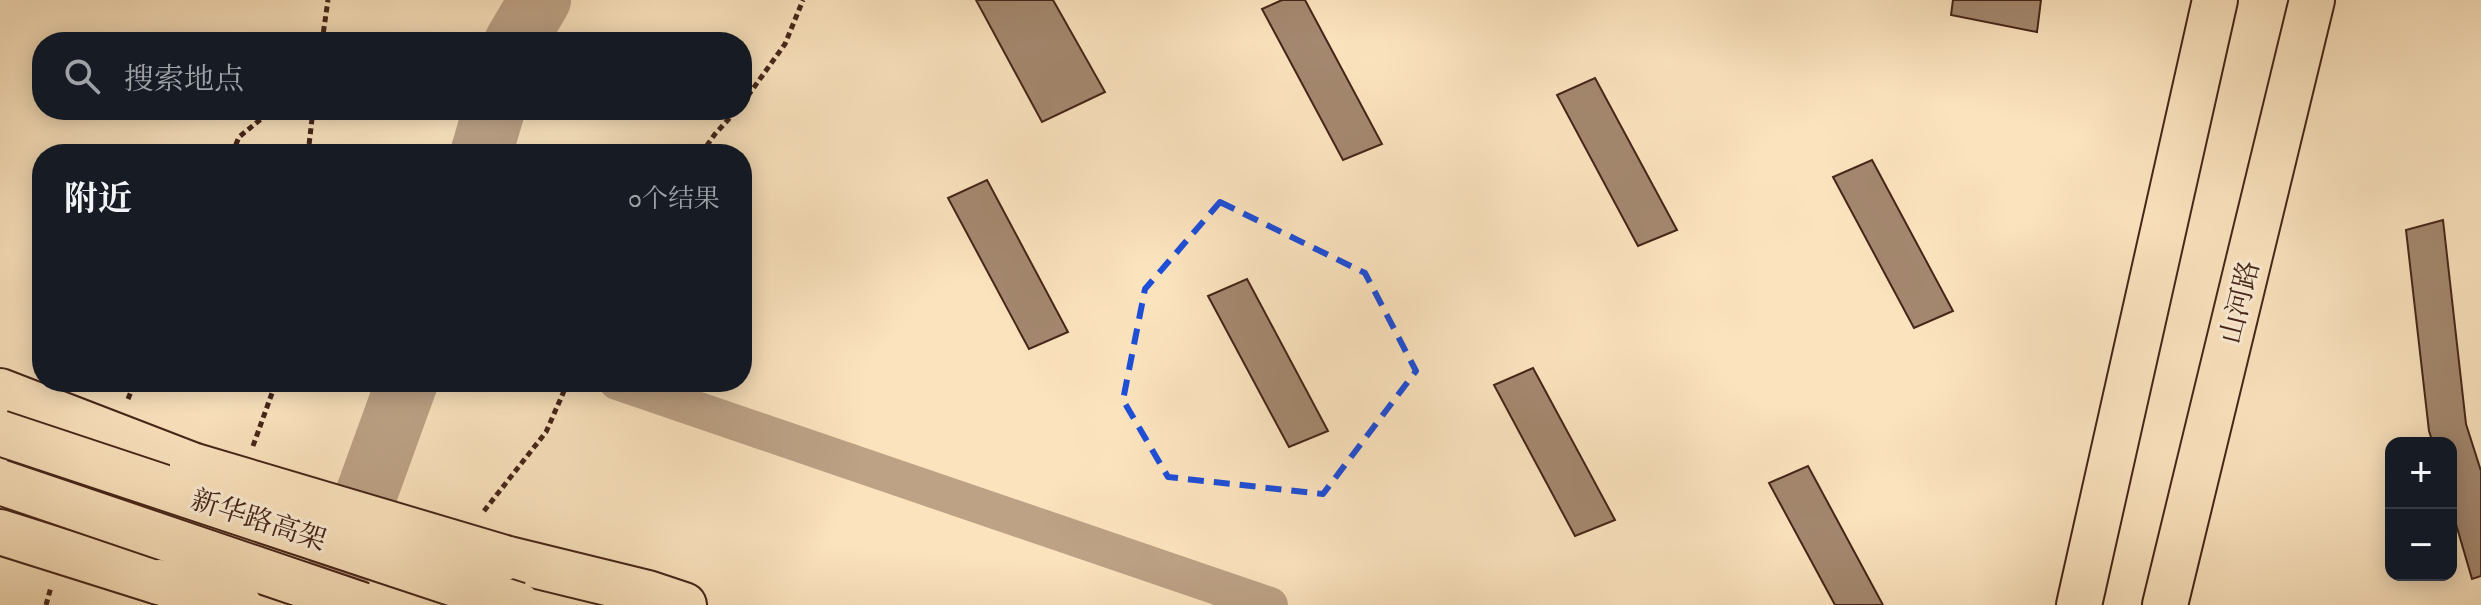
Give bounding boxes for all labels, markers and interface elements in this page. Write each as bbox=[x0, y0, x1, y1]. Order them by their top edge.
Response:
search box bbox=[32, 32, 752, 120]
icon: search bbox=[60, 54, 104, 98]
text: 搜索地点 bbox=[124, 62, 244, 99]
text: 附近 bbox=[64, 179, 132, 221]
text: 0个结果 bbox=[628, 183, 720, 216]
street label: 山河路 bbox=[2213, 257, 2268, 347]
map controls bbox=[2385, 437, 2457, 581]
button: + bbox=[2385, 437, 2457, 509]
street label: 新华路高架 bbox=[187, 482, 331, 559]
button: − bbox=[2385, 509, 2457, 581]

